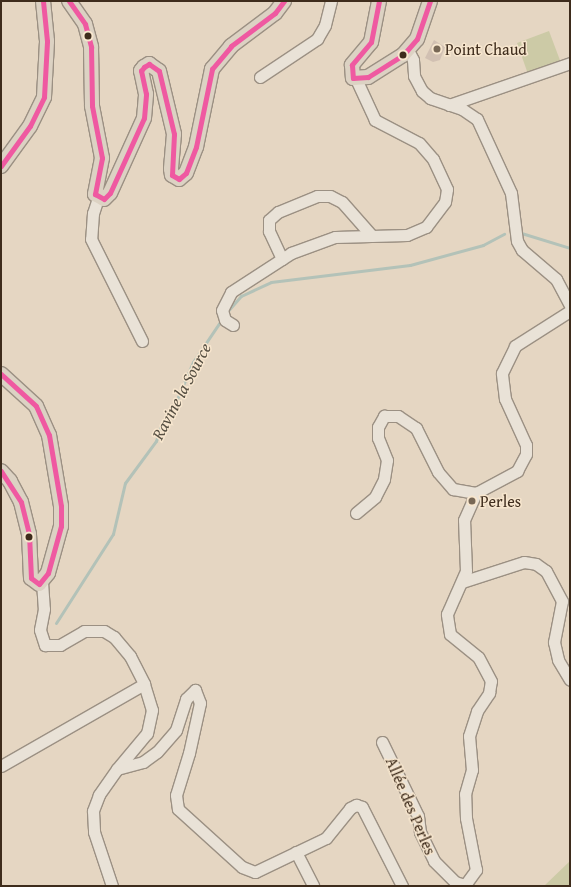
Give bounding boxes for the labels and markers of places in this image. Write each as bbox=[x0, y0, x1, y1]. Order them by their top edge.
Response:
unlabelled marker bbox=[83, 31, 93, 41]
place label: Point Chaud bbox=[445, 39, 527, 59]
marker: Point Chaud bbox=[432, 44, 442, 54]
unlabelled marker bbox=[398, 50, 408, 60]
place label: Perles bbox=[480, 491, 521, 511]
marker: Perles bbox=[467, 496, 477, 506]
unlabelled marker bbox=[24, 532, 34, 542]

